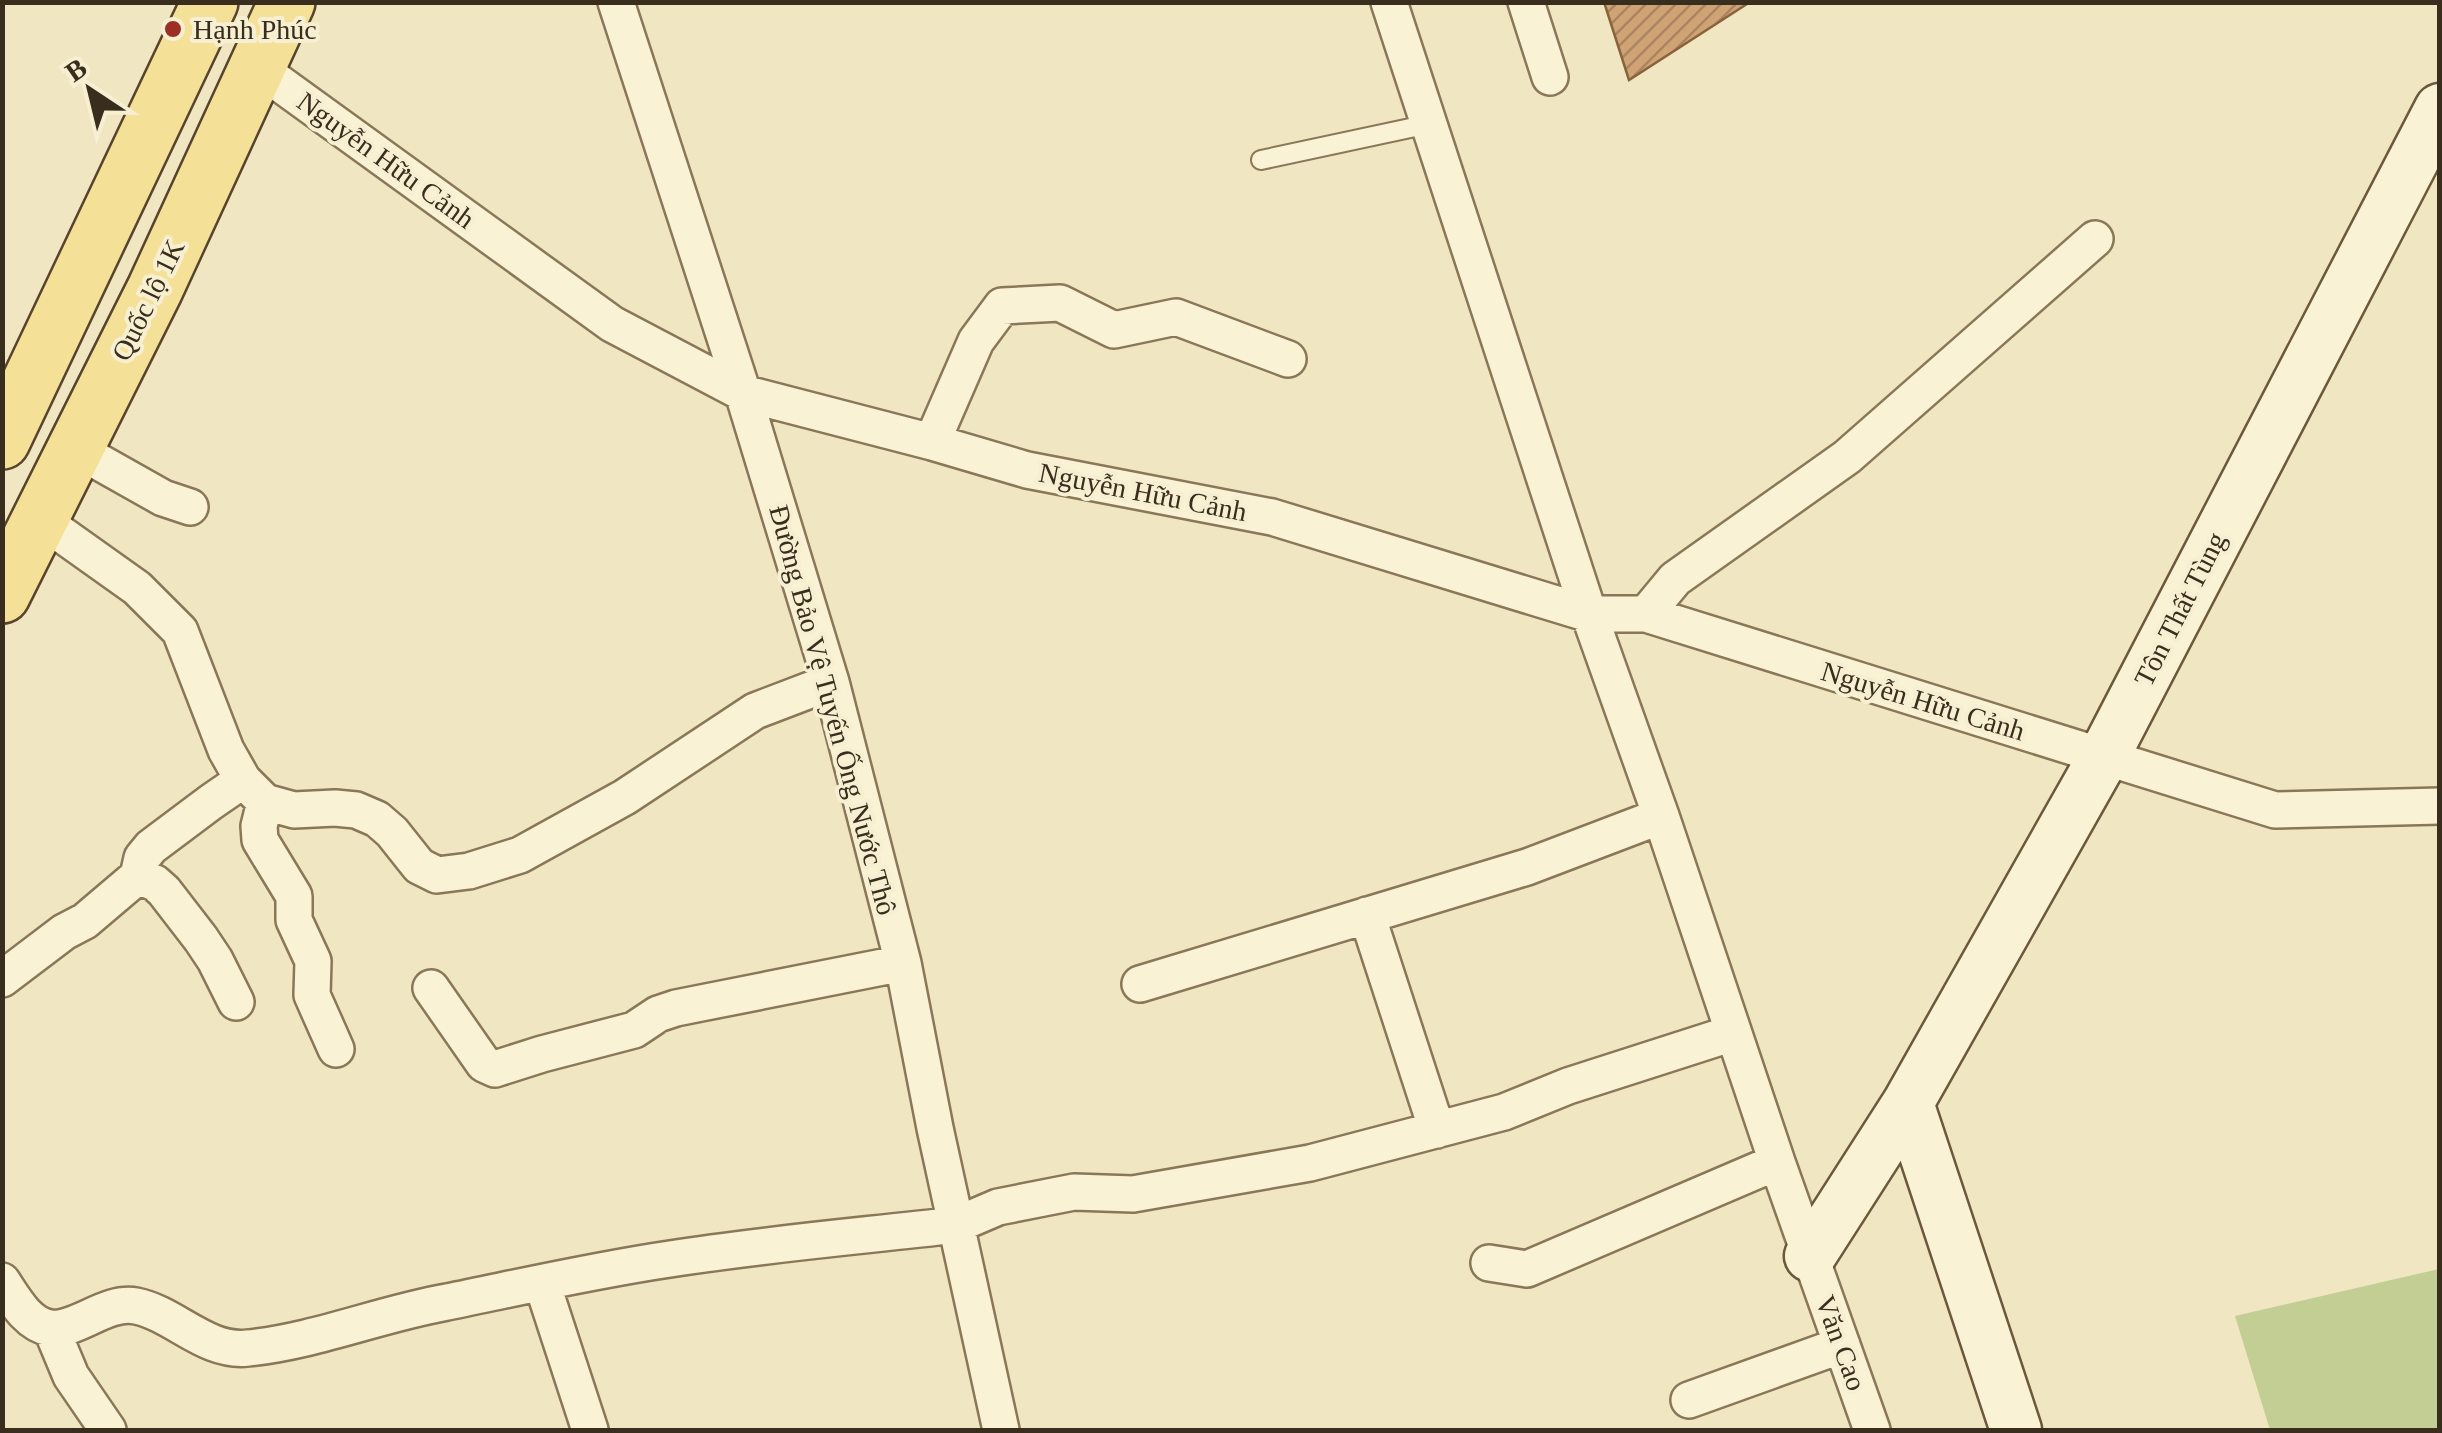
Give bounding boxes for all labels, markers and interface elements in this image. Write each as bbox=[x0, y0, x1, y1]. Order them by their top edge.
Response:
place label: Hạnh Phúc bbox=[193, 14, 317, 45]
marker: Hạnh Phúc bbox=[162, 18, 184, 40]
north arrow bbox=[40, 40, 140, 140]
text: B bbox=[59, 52, 92, 88]
street label: Nguyễn Hữu Cảnh bbox=[291, 85, 481, 235]
street label: Quốc lộ 1K bbox=[105, 234, 191, 366]
street label: Nguyễn Hữu Cảnh bbox=[1036, 457, 1250, 527]
street label: Đường Bảo Vệ Tuyến Ống Nước Thô bbox=[763, 502, 903, 918]
street label: Tôn Thất Tùng bbox=[2128, 527, 2232, 691]
street label: Nguyễn Hữu Cảnh bbox=[1818, 655, 2028, 747]
street label: Văn Cao bbox=[1810, 1291, 1872, 1395]

